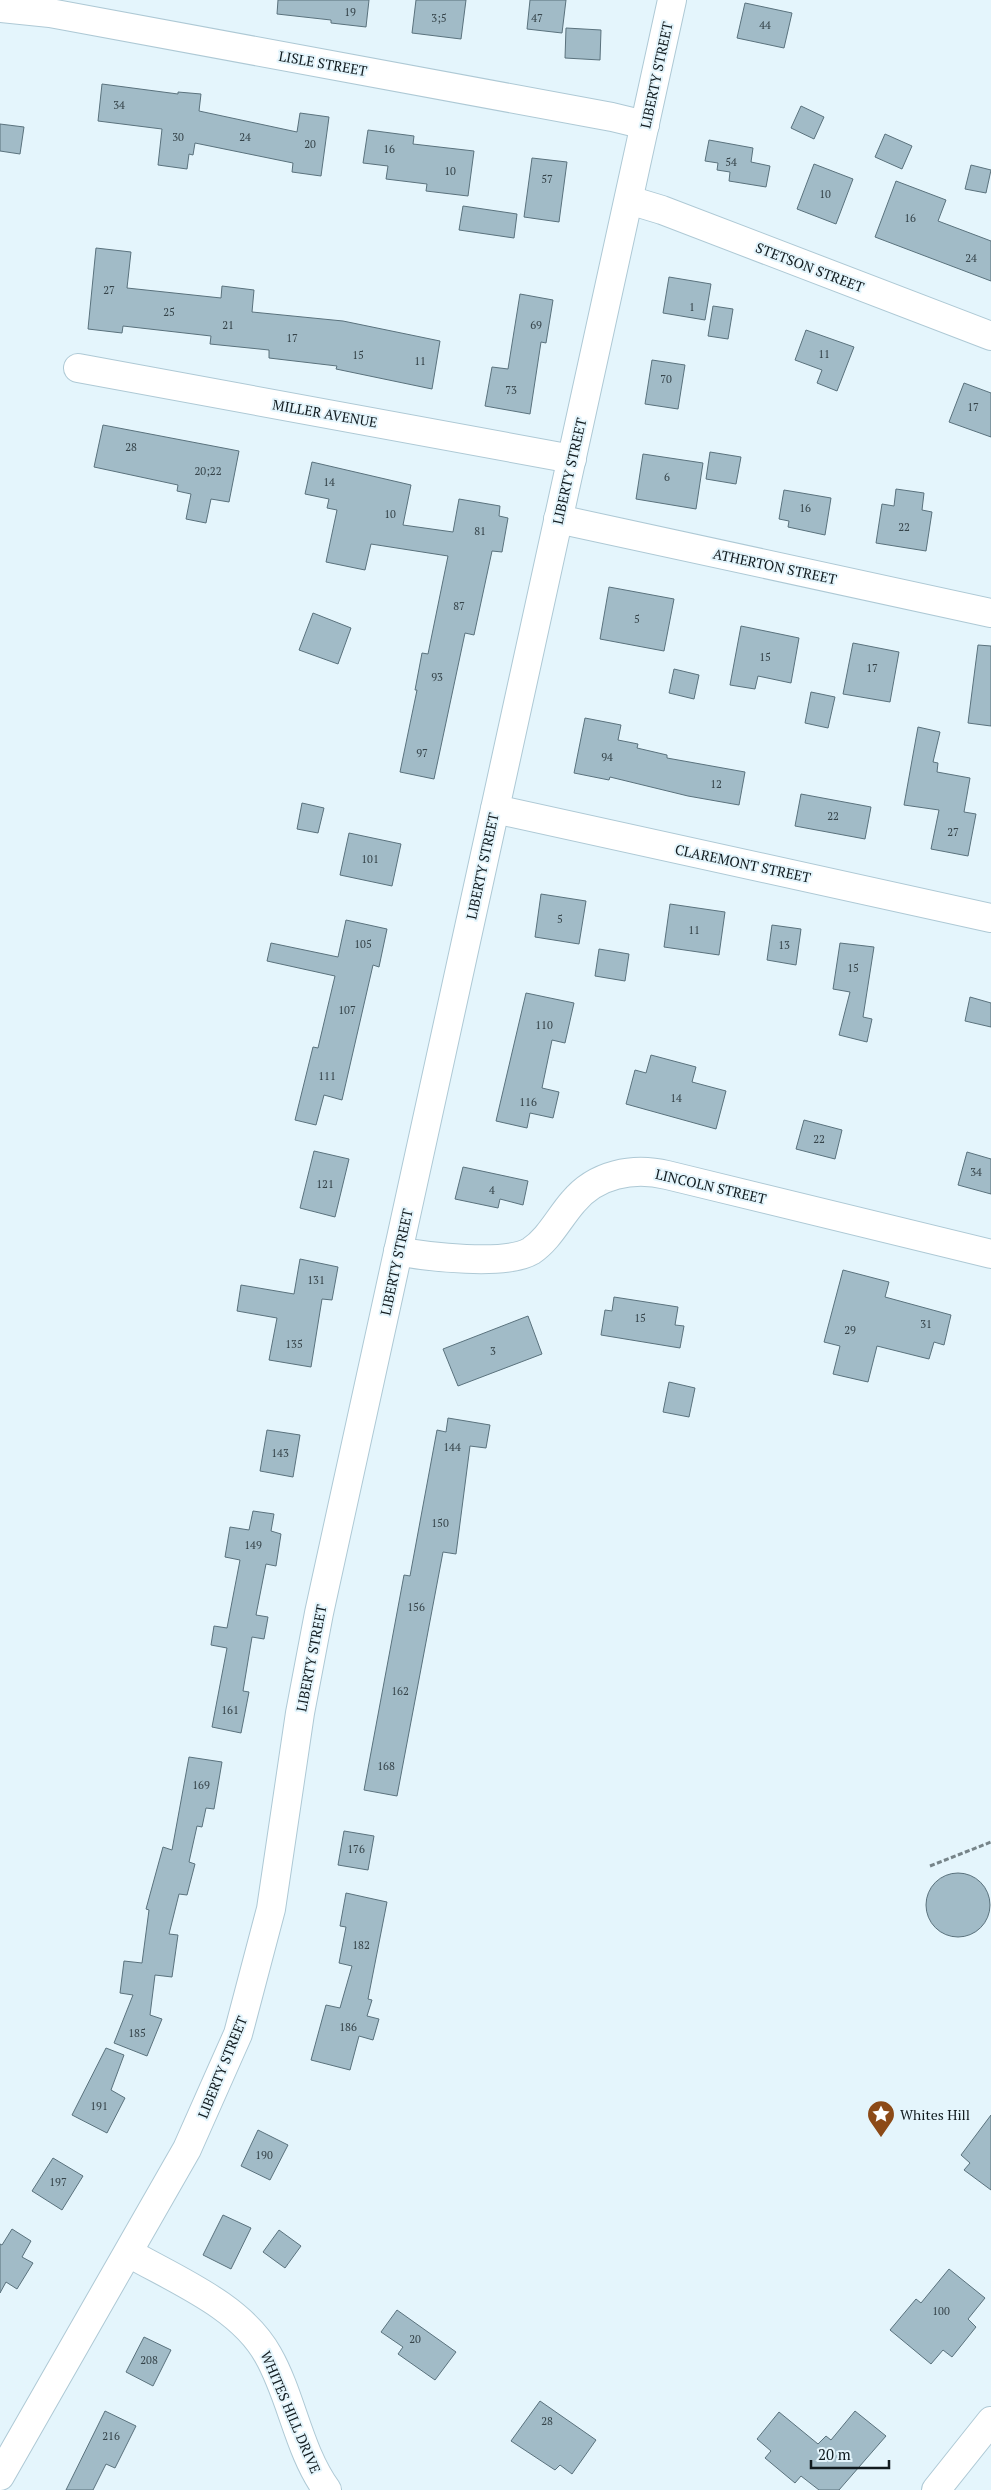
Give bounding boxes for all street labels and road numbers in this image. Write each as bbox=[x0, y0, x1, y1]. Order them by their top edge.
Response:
street label: LIBERTY STREET bbox=[635, 20, 677, 130]
street label: LISLE STREET bbox=[277, 46, 369, 80]
street label: STETSON STREET bbox=[753, 238, 867, 297]
street label: MILLER AVENUE bbox=[271, 394, 379, 432]
street label: LIBERTY STREET bbox=[548, 416, 591, 526]
street label: ATHERTON STREET bbox=[711, 544, 839, 588]
street label: LIBERTY STREET bbox=[461, 811, 503, 921]
street label: CLAREMONT STREET bbox=[673, 839, 813, 887]
street label: LINCOLN STREET bbox=[654, 1164, 769, 1208]
street label: LIBERTY STREET bbox=[375, 1207, 417, 1317]
street label: LIBERTY STREET bbox=[291, 1602, 331, 1713]
street label: LIBERTY STREET bbox=[193, 2013, 251, 2121]
street label: WHITES HILL DRIVE bbox=[257, 2348, 325, 2476]

